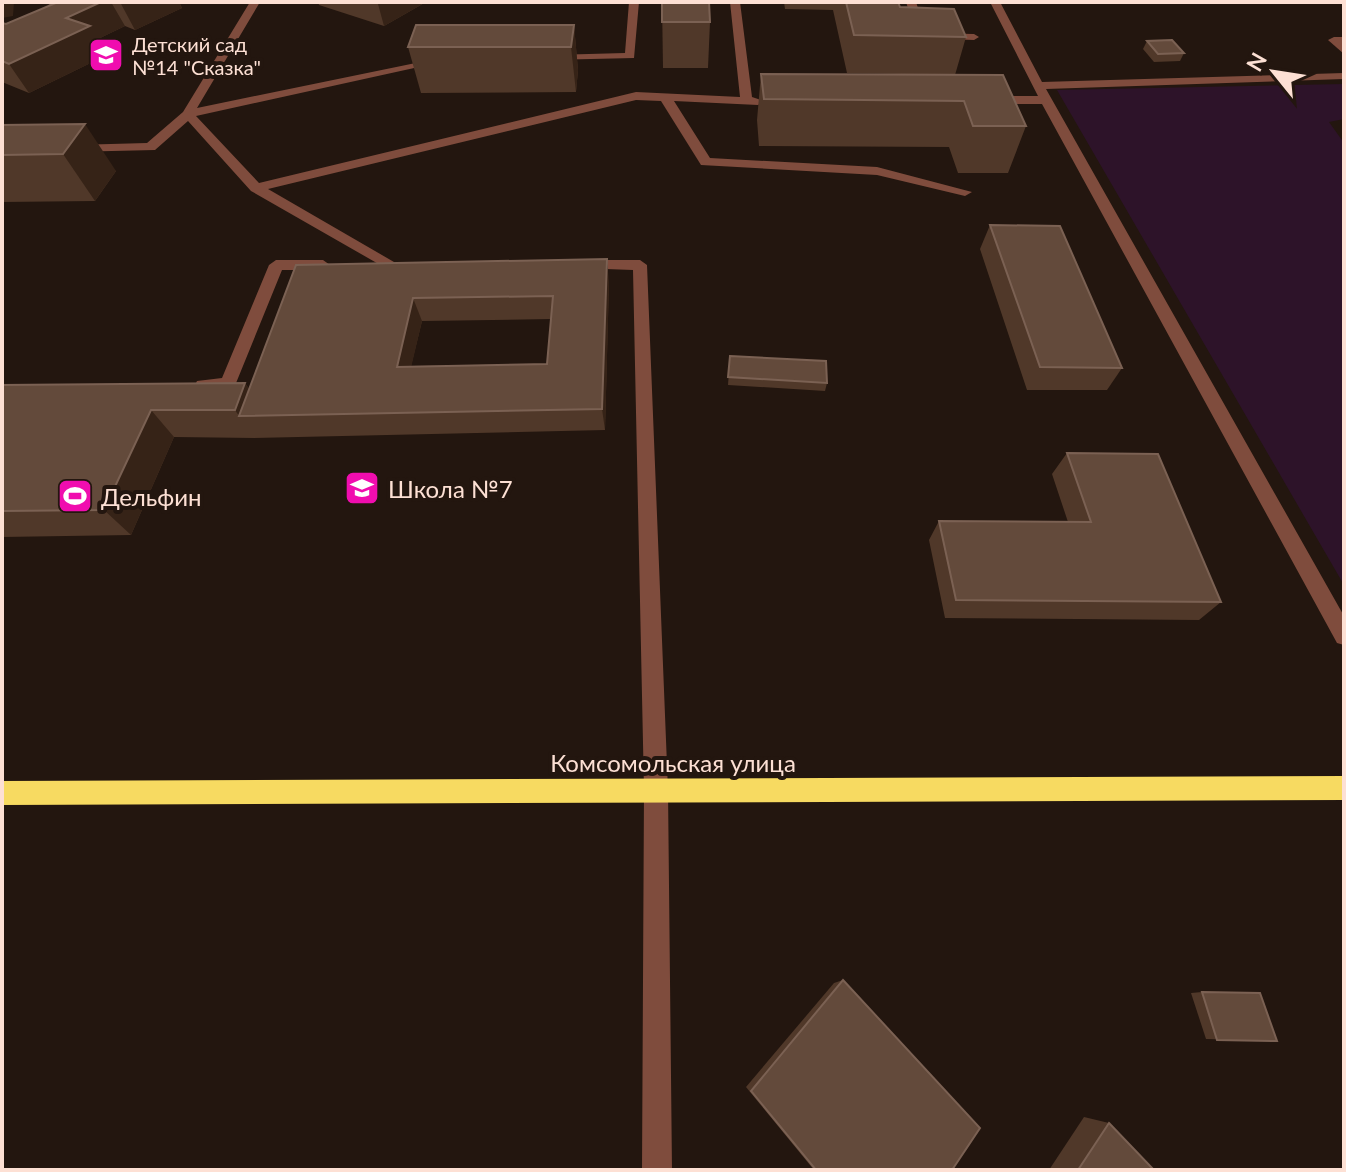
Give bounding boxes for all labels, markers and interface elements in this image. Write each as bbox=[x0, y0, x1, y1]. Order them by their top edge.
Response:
place label: Детский сад №14 "Сказка" bbox=[132, 32, 261, 79]
north arrow bbox=[1234, 32, 1314, 112]
school or university icon: Детский сад №14 "Сказка" bbox=[87, 36, 125, 74]
text: N bbox=[1240, 48, 1272, 76]
school or university icon: Школа №7 bbox=[343, 469, 381, 507]
place label: Школа №7 bbox=[388, 474, 513, 503]
sports icon: Дельфин bbox=[56, 477, 94, 515]
place label: Дельфин bbox=[101, 482, 202, 511]
street label: Комсомольская улица bbox=[550, 748, 796, 777]

